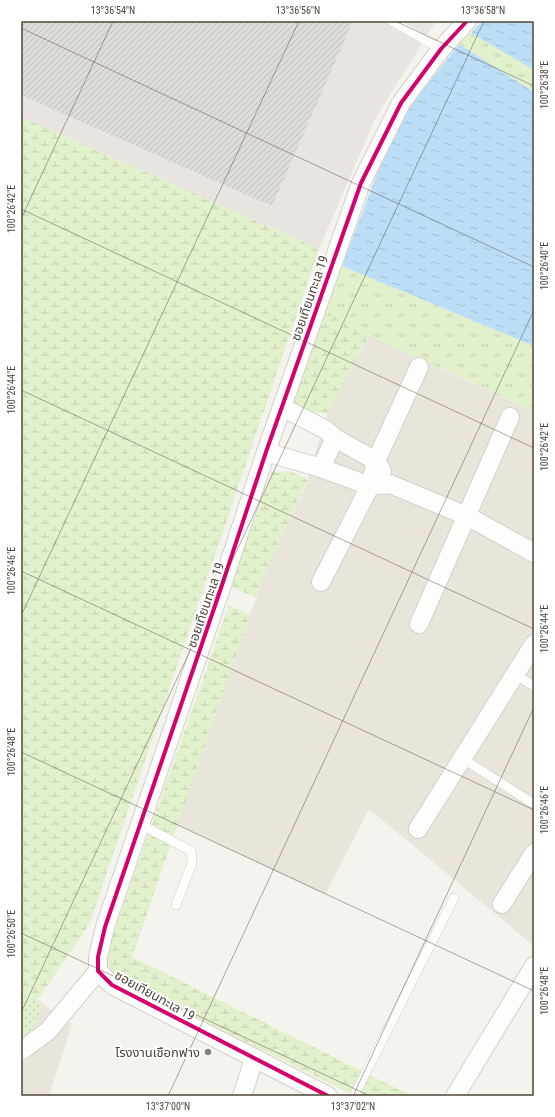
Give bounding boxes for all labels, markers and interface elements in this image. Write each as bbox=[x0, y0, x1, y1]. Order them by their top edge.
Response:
text: 13°36'54"N bbox=[91, 5, 135, 16]
text: 13°36'56"N bbox=[276, 5, 320, 16]
text: 13°36'58"N bbox=[461, 5, 505, 16]
text: 100°26'38"E bbox=[539, 61, 550, 109]
text: 100°26'42"E bbox=[6, 185, 17, 233]
text: 100°26'40"E bbox=[539, 242, 550, 290]
street label: ซอยเทียนทะเล 19 bbox=[288, 254, 331, 343]
text: 100°26'44"E bbox=[6, 366, 17, 414]
text: 100°26'42"E bbox=[539, 423, 550, 471]
text: 100°26'46"E bbox=[6, 547, 17, 595]
street label: ซอยเทียนทะเล 19 bbox=[184, 561, 227, 650]
text: 100°26'44"E bbox=[539, 605, 550, 653]
text: 100°26'48"E bbox=[6, 728, 17, 776]
text: 100°26'46"E bbox=[539, 786, 550, 834]
text: 100°26'50"E bbox=[6, 910, 17, 958]
street label: ซอยเทียนทะเล 19 bbox=[112, 967, 197, 1024]
text: 100°26'48"E bbox=[539, 967, 550, 1015]
place label: โรงงานเชือกฟาง bbox=[115, 1045, 200, 1060]
marker: โรงงานเชือกฟาง bbox=[203, 1047, 213, 1057]
text: 13°37'00"N bbox=[146, 1101, 190, 1112]
text: 13°37'02"N bbox=[331, 1101, 375, 1112]

